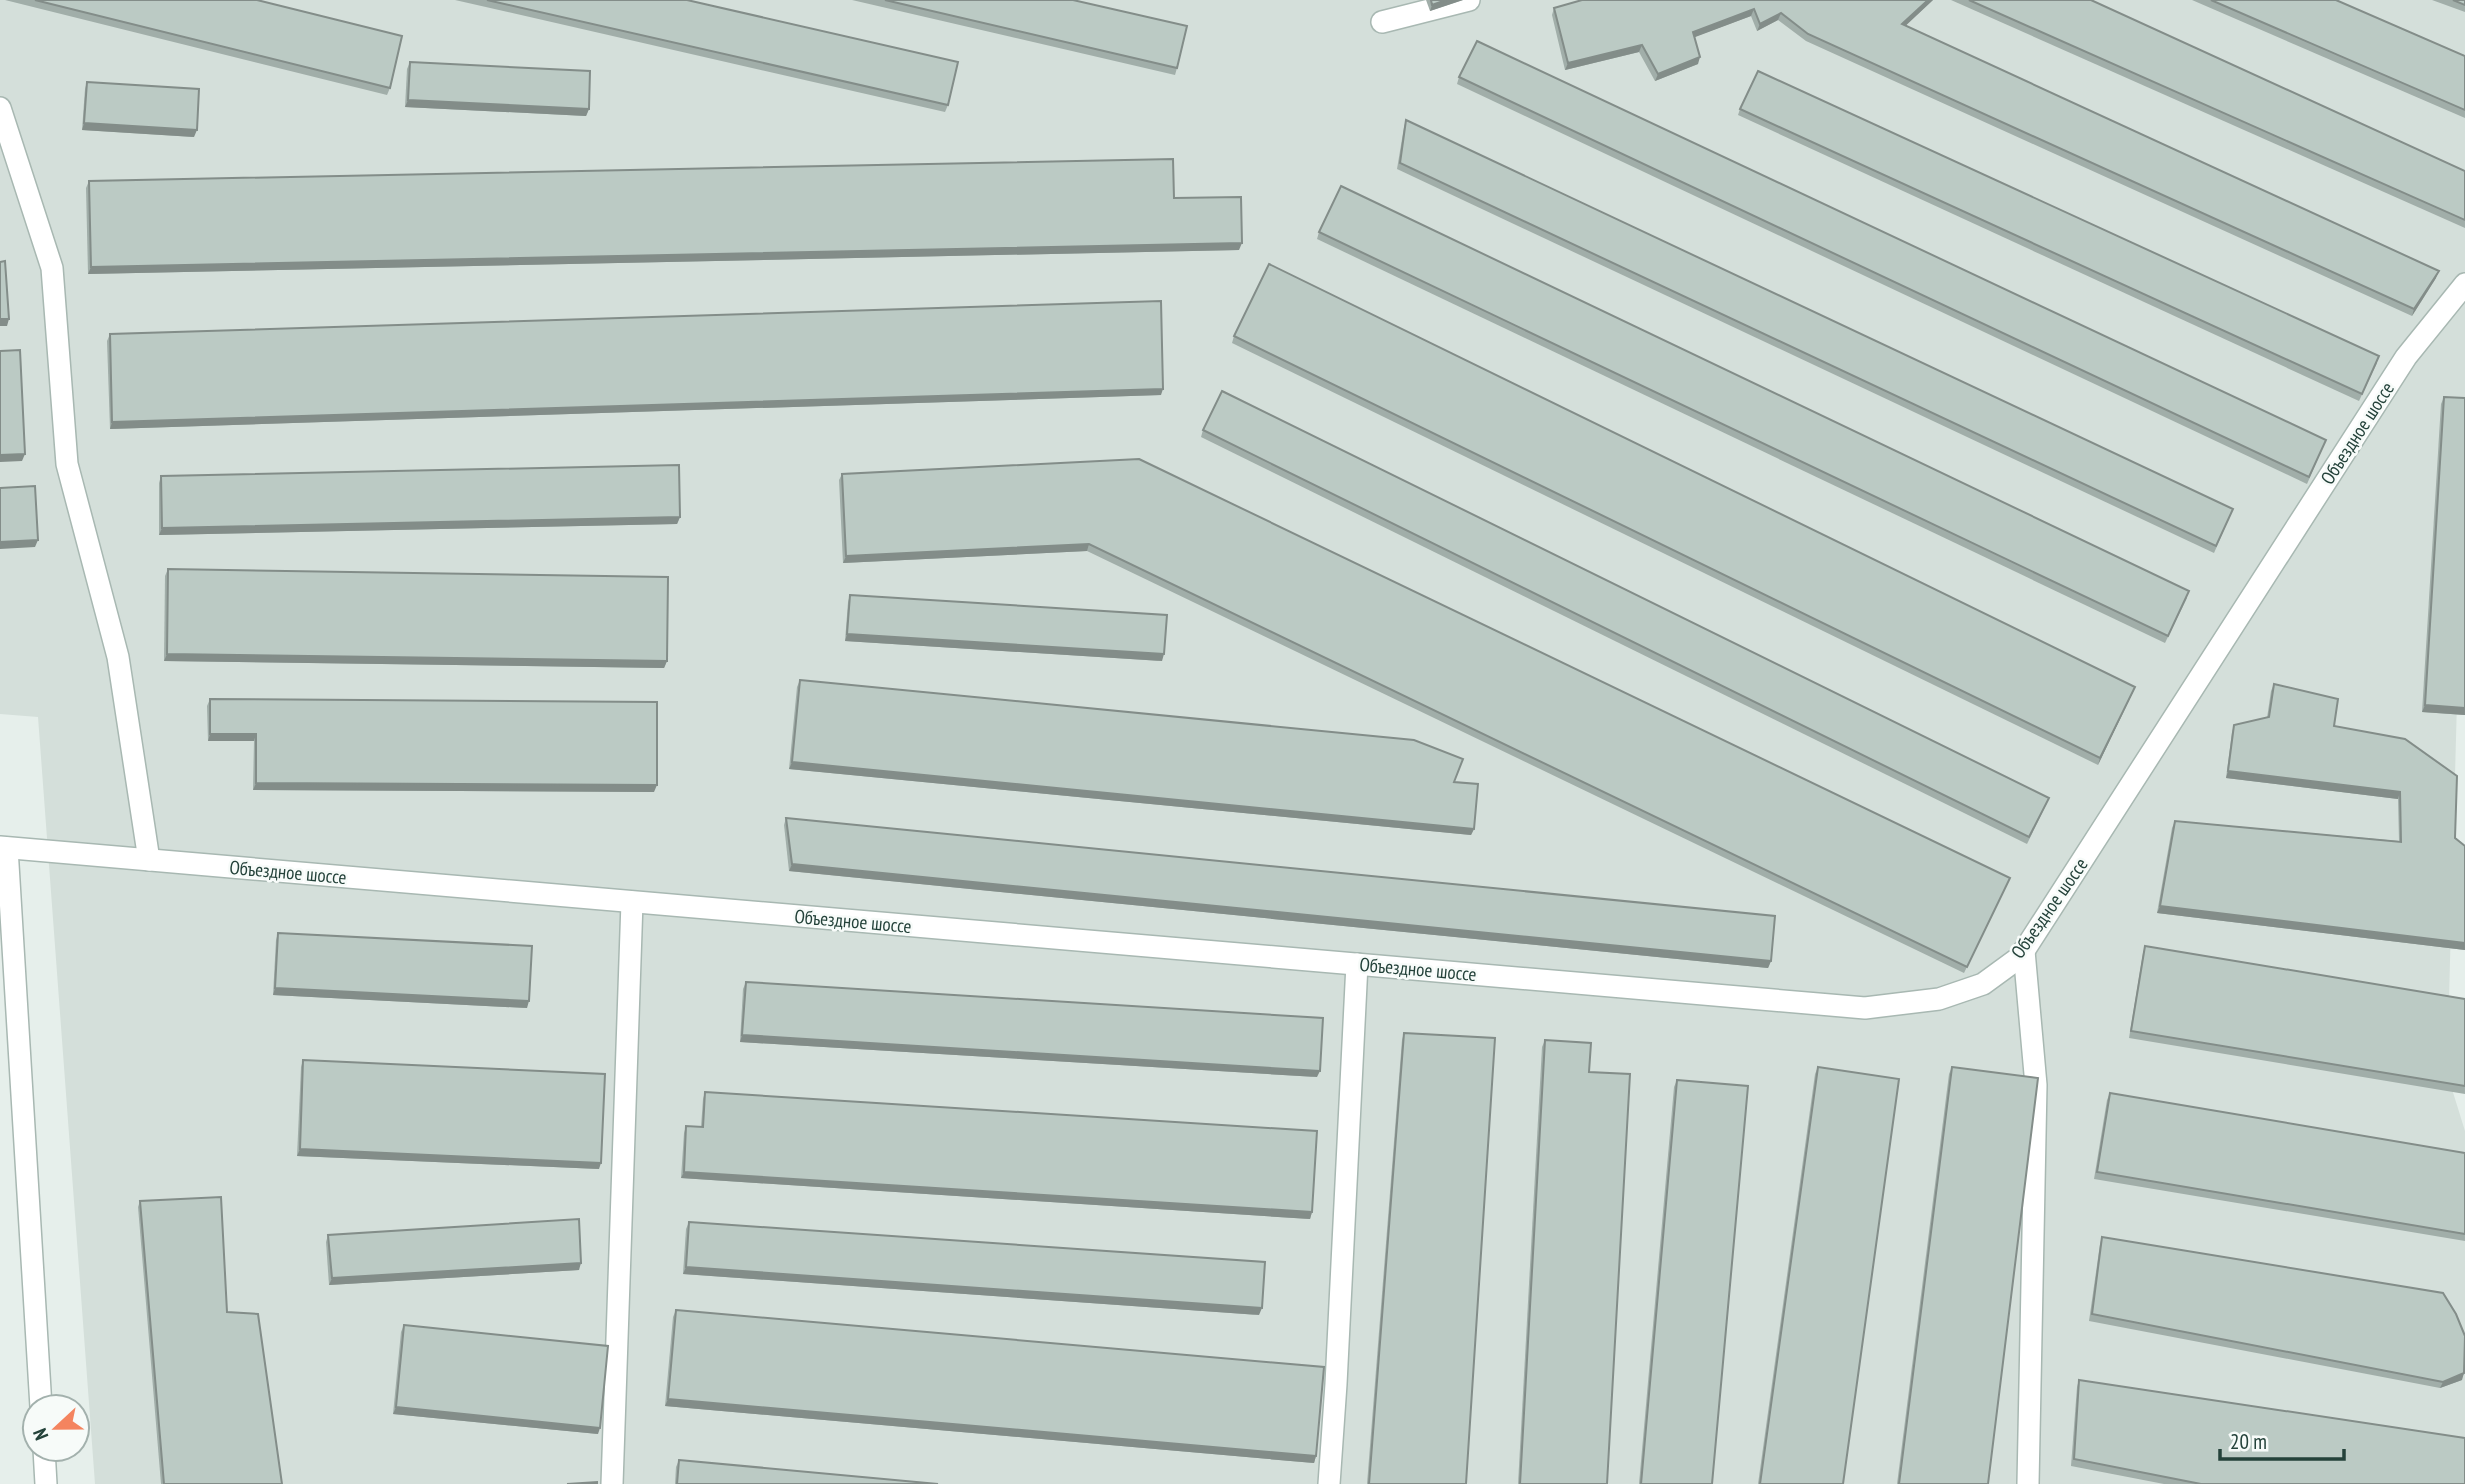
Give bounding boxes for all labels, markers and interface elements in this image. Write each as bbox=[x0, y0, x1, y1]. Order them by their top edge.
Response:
street label: Объездное шоссе bbox=[2315, 377, 2399, 489]
street label: Объездное шоссе bbox=[2005, 853, 2093, 963]
street label: Объездное шоссе bbox=[228, 855, 348, 889]
street label: Объездное шоссе bbox=[793, 904, 913, 938]
street label: Объездное шоссе bbox=[1358, 952, 1478, 986]
north arrow bbox=[21, 1393, 91, 1463]
scale bar bbox=[2220, 1418, 2344, 1462]
text: N bbox=[27, 1425, 53, 1444]
text: 20 m bbox=[2230, 1428, 2267, 1455]

